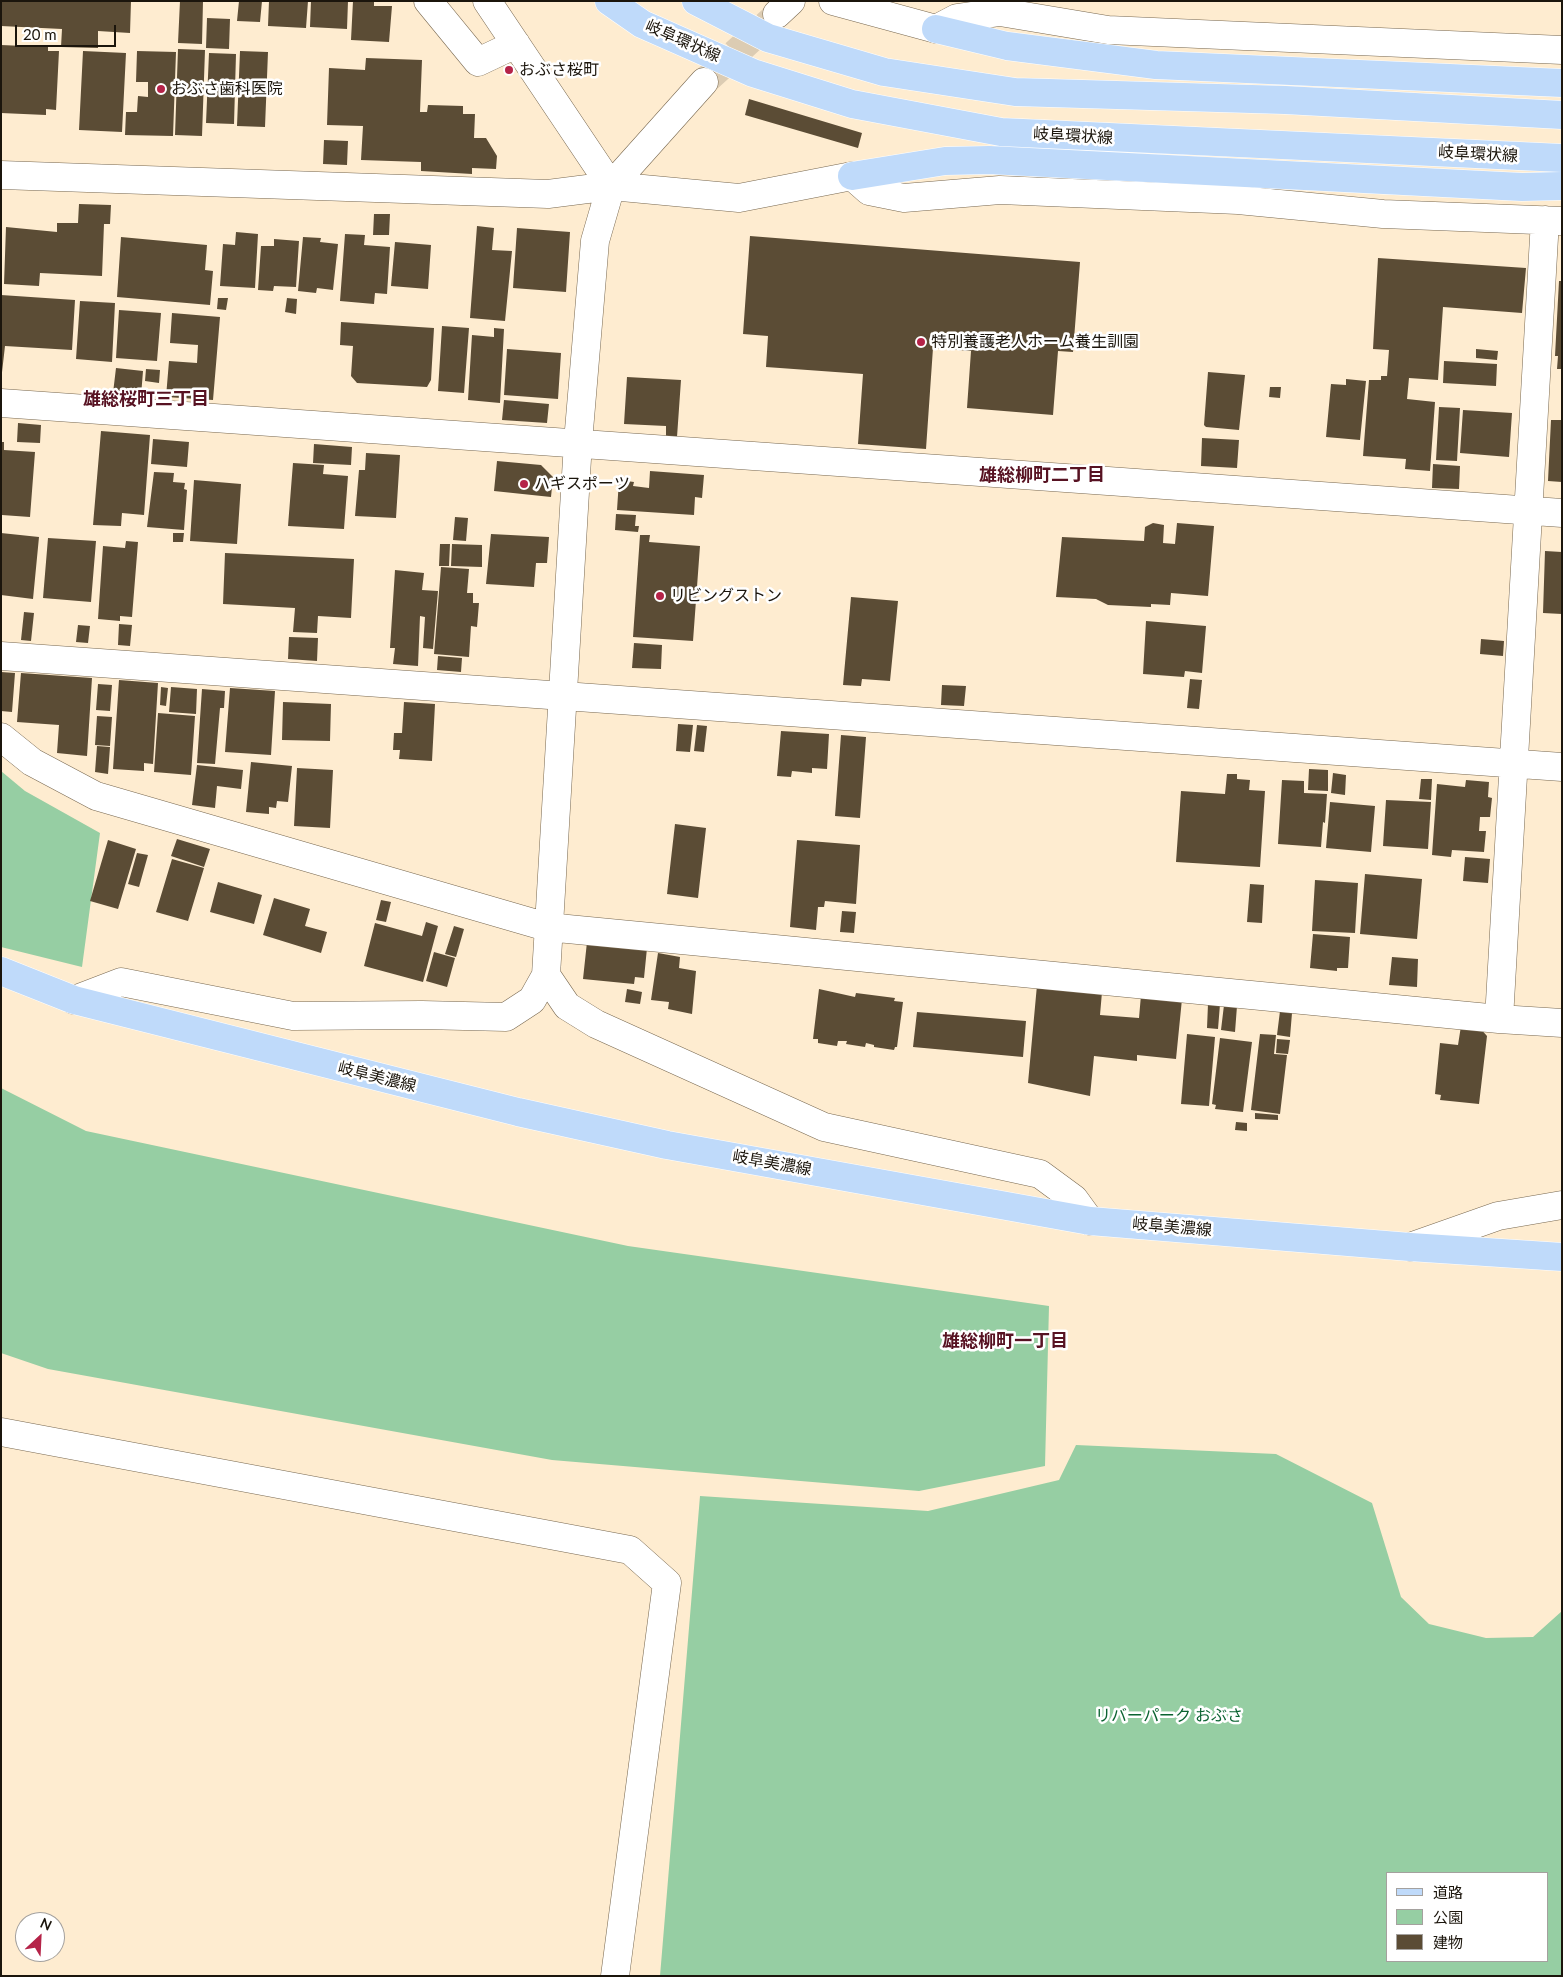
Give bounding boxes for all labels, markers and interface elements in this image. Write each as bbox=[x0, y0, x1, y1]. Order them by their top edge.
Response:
scale bar bbox=[18, 15, 119, 47]
street label: 岐阜環状線 bbox=[643, 16, 723, 66]
text: 20 m bbox=[23, 25, 57, 43]
place label: おぶさ桜町 bbox=[519, 60, 599, 80]
marker: おぶさ桜町 bbox=[503, 64, 515, 76]
place label: おぶさ歯科医院 bbox=[171, 79, 283, 99]
marker: おぶさ歯科医院 bbox=[155, 83, 167, 95]
street label: 岐阜環状線 bbox=[1033, 124, 1113, 148]
street label: 岐阜環状線 bbox=[1438, 142, 1518, 166]
place label: 特別養護老人ホーム養生訓園 bbox=[931, 332, 1139, 352]
marker: 特別養護老人ホーム養生訓園 bbox=[915, 336, 927, 348]
district label: 雄総桜町三丁目 bbox=[83, 388, 209, 410]
district label: 雄総柳町二丁目 bbox=[979, 464, 1105, 486]
place label: ハギスポーツ bbox=[534, 474, 630, 494]
marker: ハギスポーツ bbox=[518, 478, 530, 490]
place label: リビングストン bbox=[670, 586, 782, 606]
marker: リビングストン bbox=[654, 590, 666, 602]
street label: 岐阜美濃線 bbox=[336, 1058, 418, 1096]
street label: 岐阜美濃線 bbox=[731, 1147, 813, 1179]
street label: 岐阜美濃線 bbox=[1131, 1214, 1213, 1240]
district label: 雄総柳町一丁目 bbox=[942, 1330, 1068, 1352]
park label: リバーパーク おぶさ bbox=[1095, 1706, 1243, 1726]
legend bbox=[1386, 1872, 1548, 1962]
text: 道路 bbox=[1433, 1883, 1463, 1901]
text: 公園 bbox=[1433, 1908, 1463, 1926]
north arrow bbox=[15, 1912, 65, 1962]
text: N bbox=[38, 1914, 55, 1934]
text: 建物 bbox=[1433, 1933, 1463, 1951]

